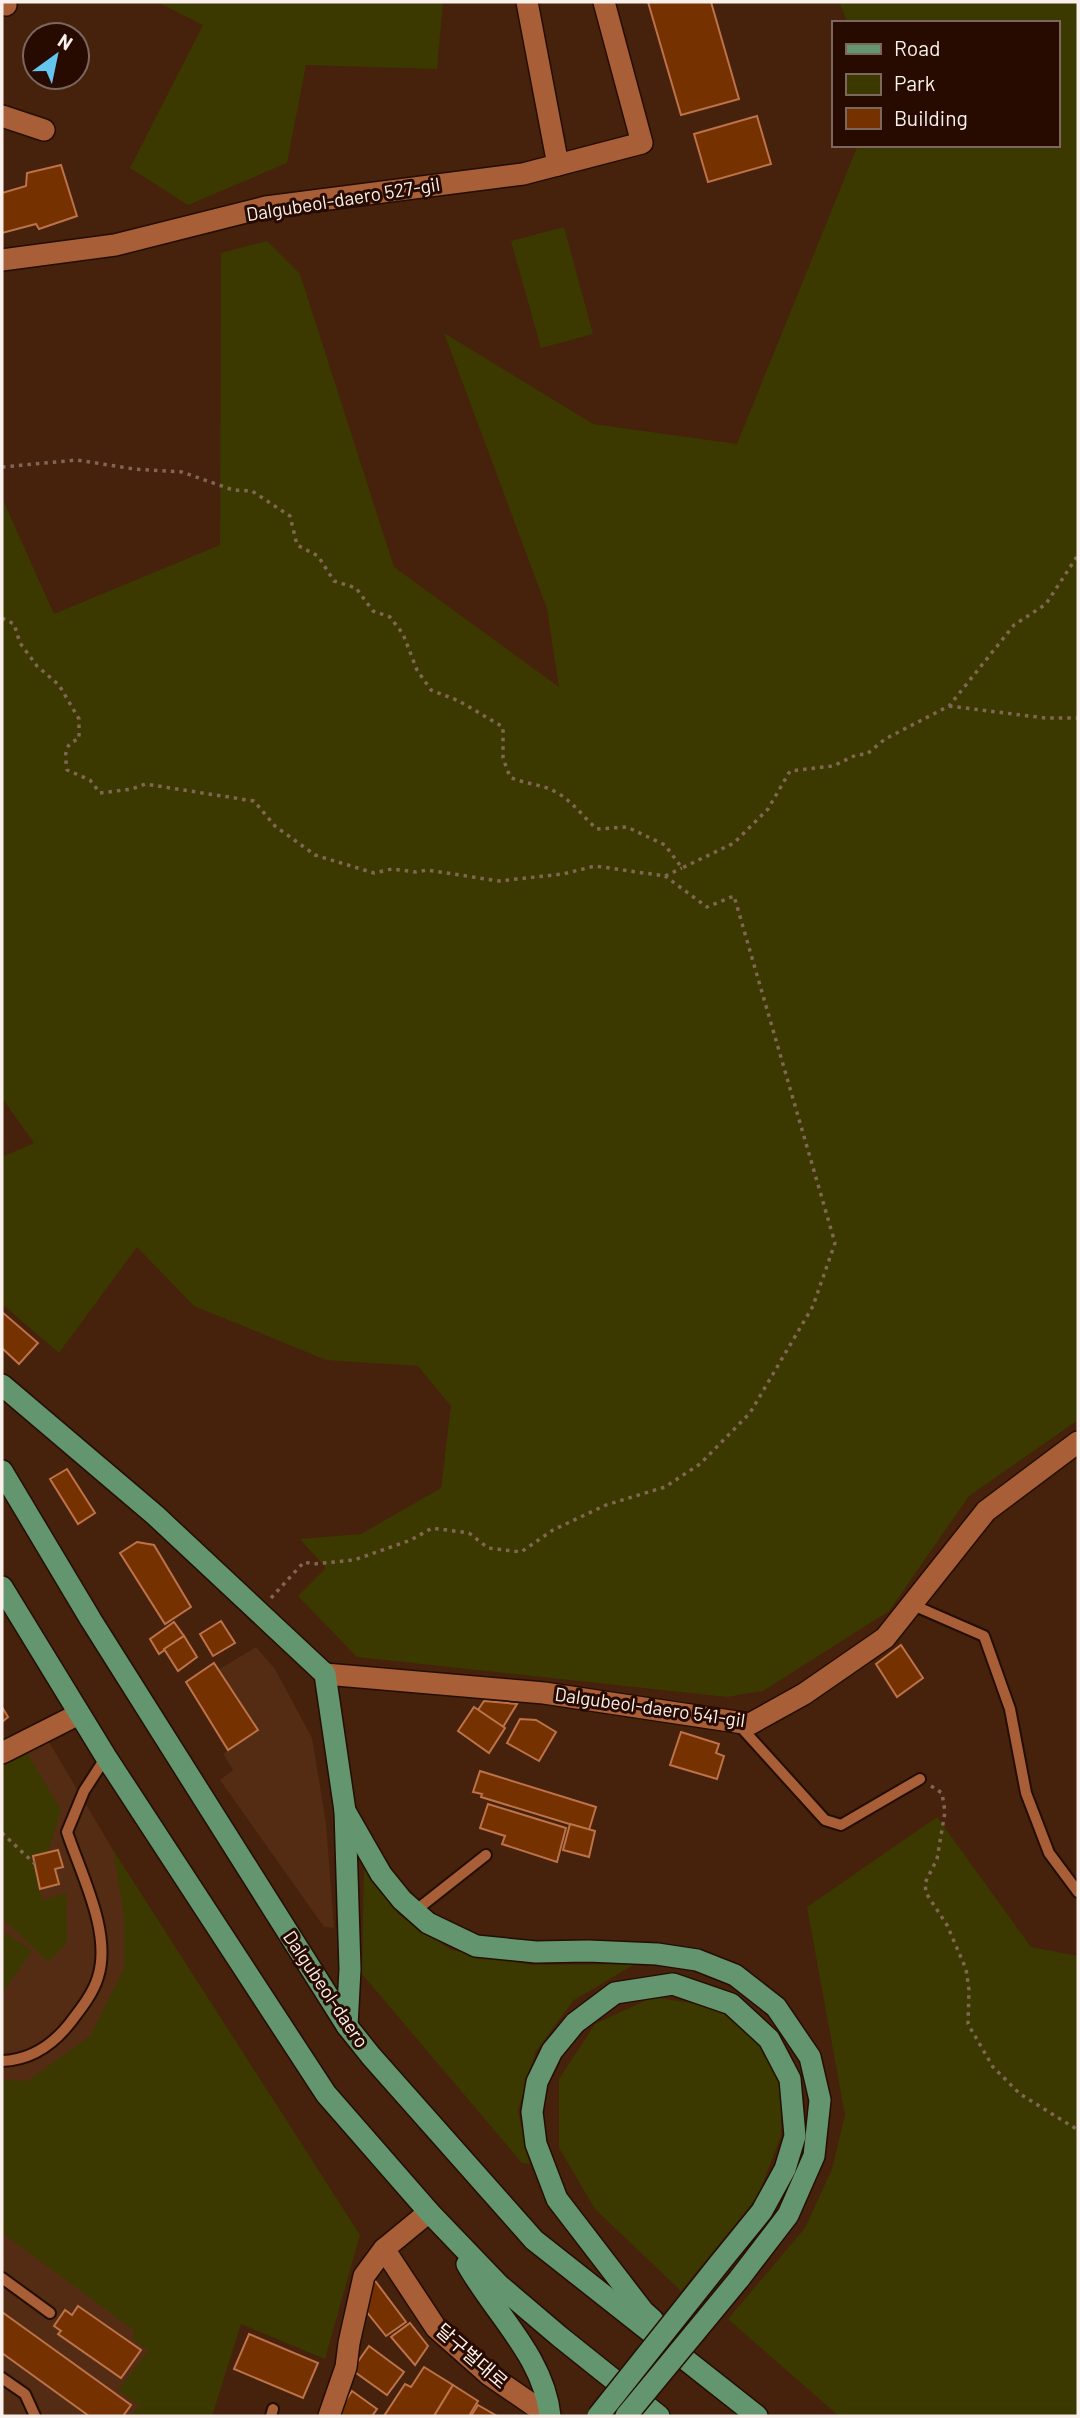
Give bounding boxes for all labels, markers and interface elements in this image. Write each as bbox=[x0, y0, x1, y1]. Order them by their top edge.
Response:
north arrow bbox=[21, 21, 91, 91]
legend bbox=[832, 21, 1059, 147]
text: N bbox=[54, 28, 77, 54]
text: Road bbox=[894, 35, 940, 60]
text: Park bbox=[894, 70, 935, 95]
text: Building bbox=[894, 105, 968, 130]
street label: Dalgubeol-daero 527-gil bbox=[245, 172, 441, 225]
street label: Dalgubeol-daero 541-gil bbox=[553, 1682, 747, 1731]
street label: Dalgubeol-daero bbox=[279, 1926, 374, 2052]
street label: 달구벌대로 bbox=[432, 2318, 513, 2393]

